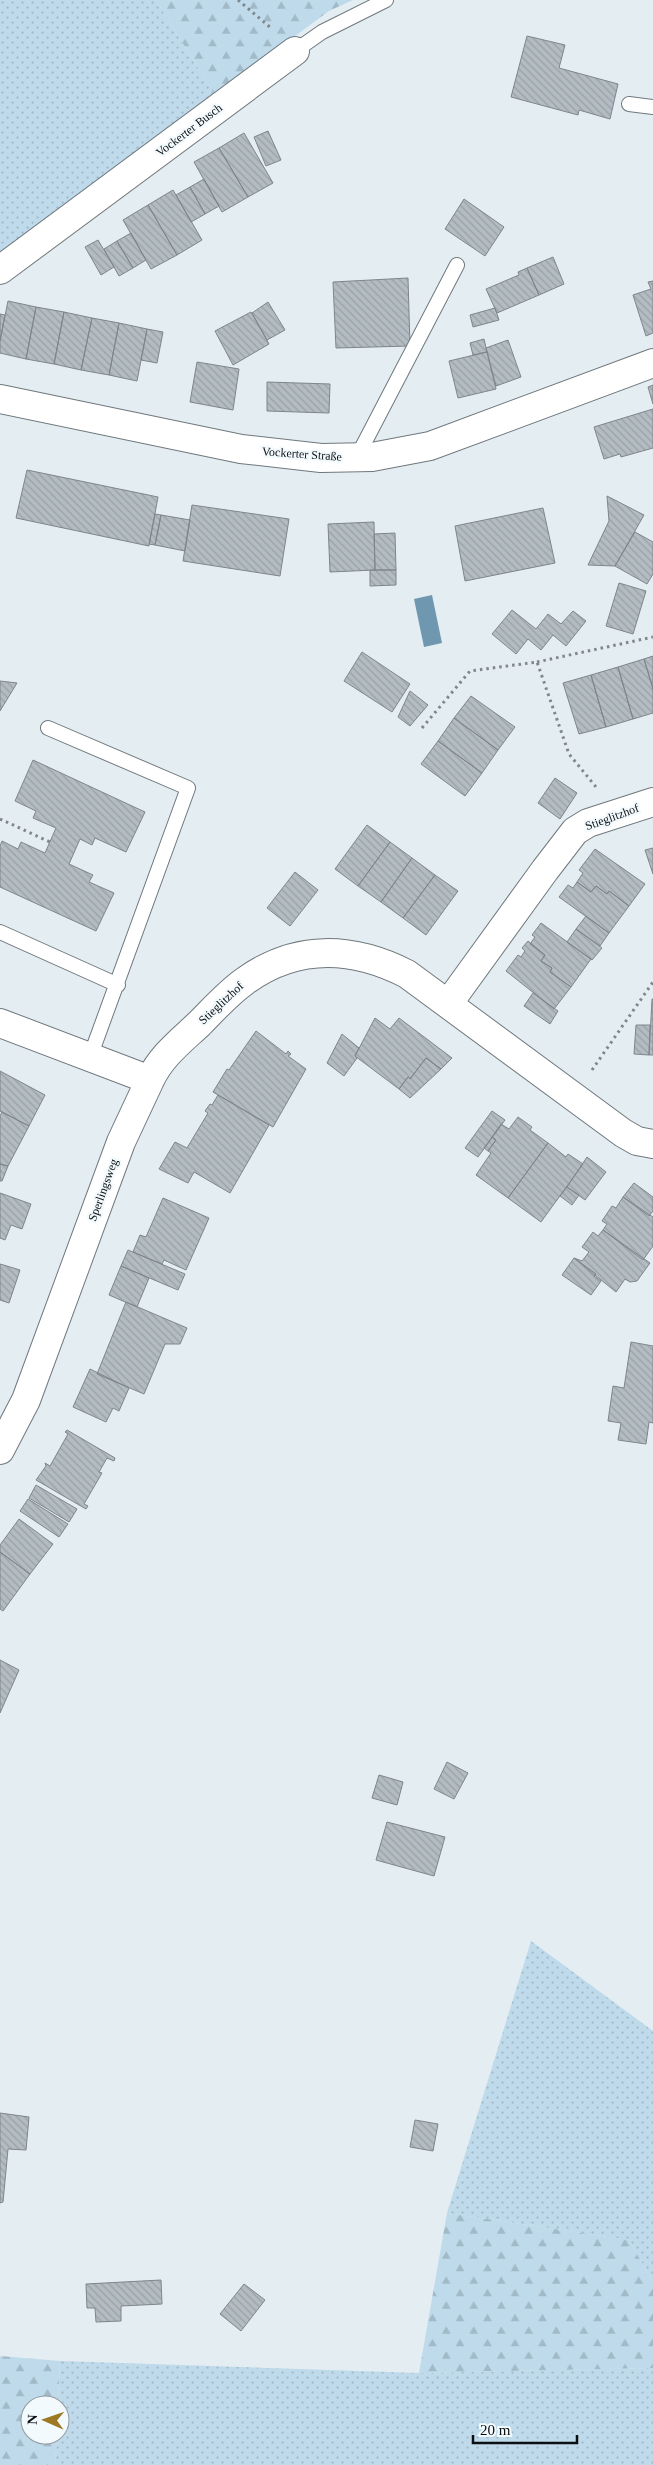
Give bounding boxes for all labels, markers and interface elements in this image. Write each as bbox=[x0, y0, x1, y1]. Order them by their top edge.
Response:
street label: Vockerter Busch bbox=[153, 101, 225, 159]
street label: Vockerter Straße bbox=[262, 444, 342, 464]
street label: Stieglitzhof bbox=[583, 801, 641, 833]
street label: Stieglitzhof bbox=[196, 979, 246, 1027]
street label: Sperlingsweg bbox=[85, 1157, 121, 1223]
north arrow bbox=[20, 2395, 70, 2445]
scale bar bbox=[473, 2412, 577, 2444]
text: N bbox=[25, 2414, 40, 2425]
text: 20 m bbox=[480, 2422, 511, 2438]

